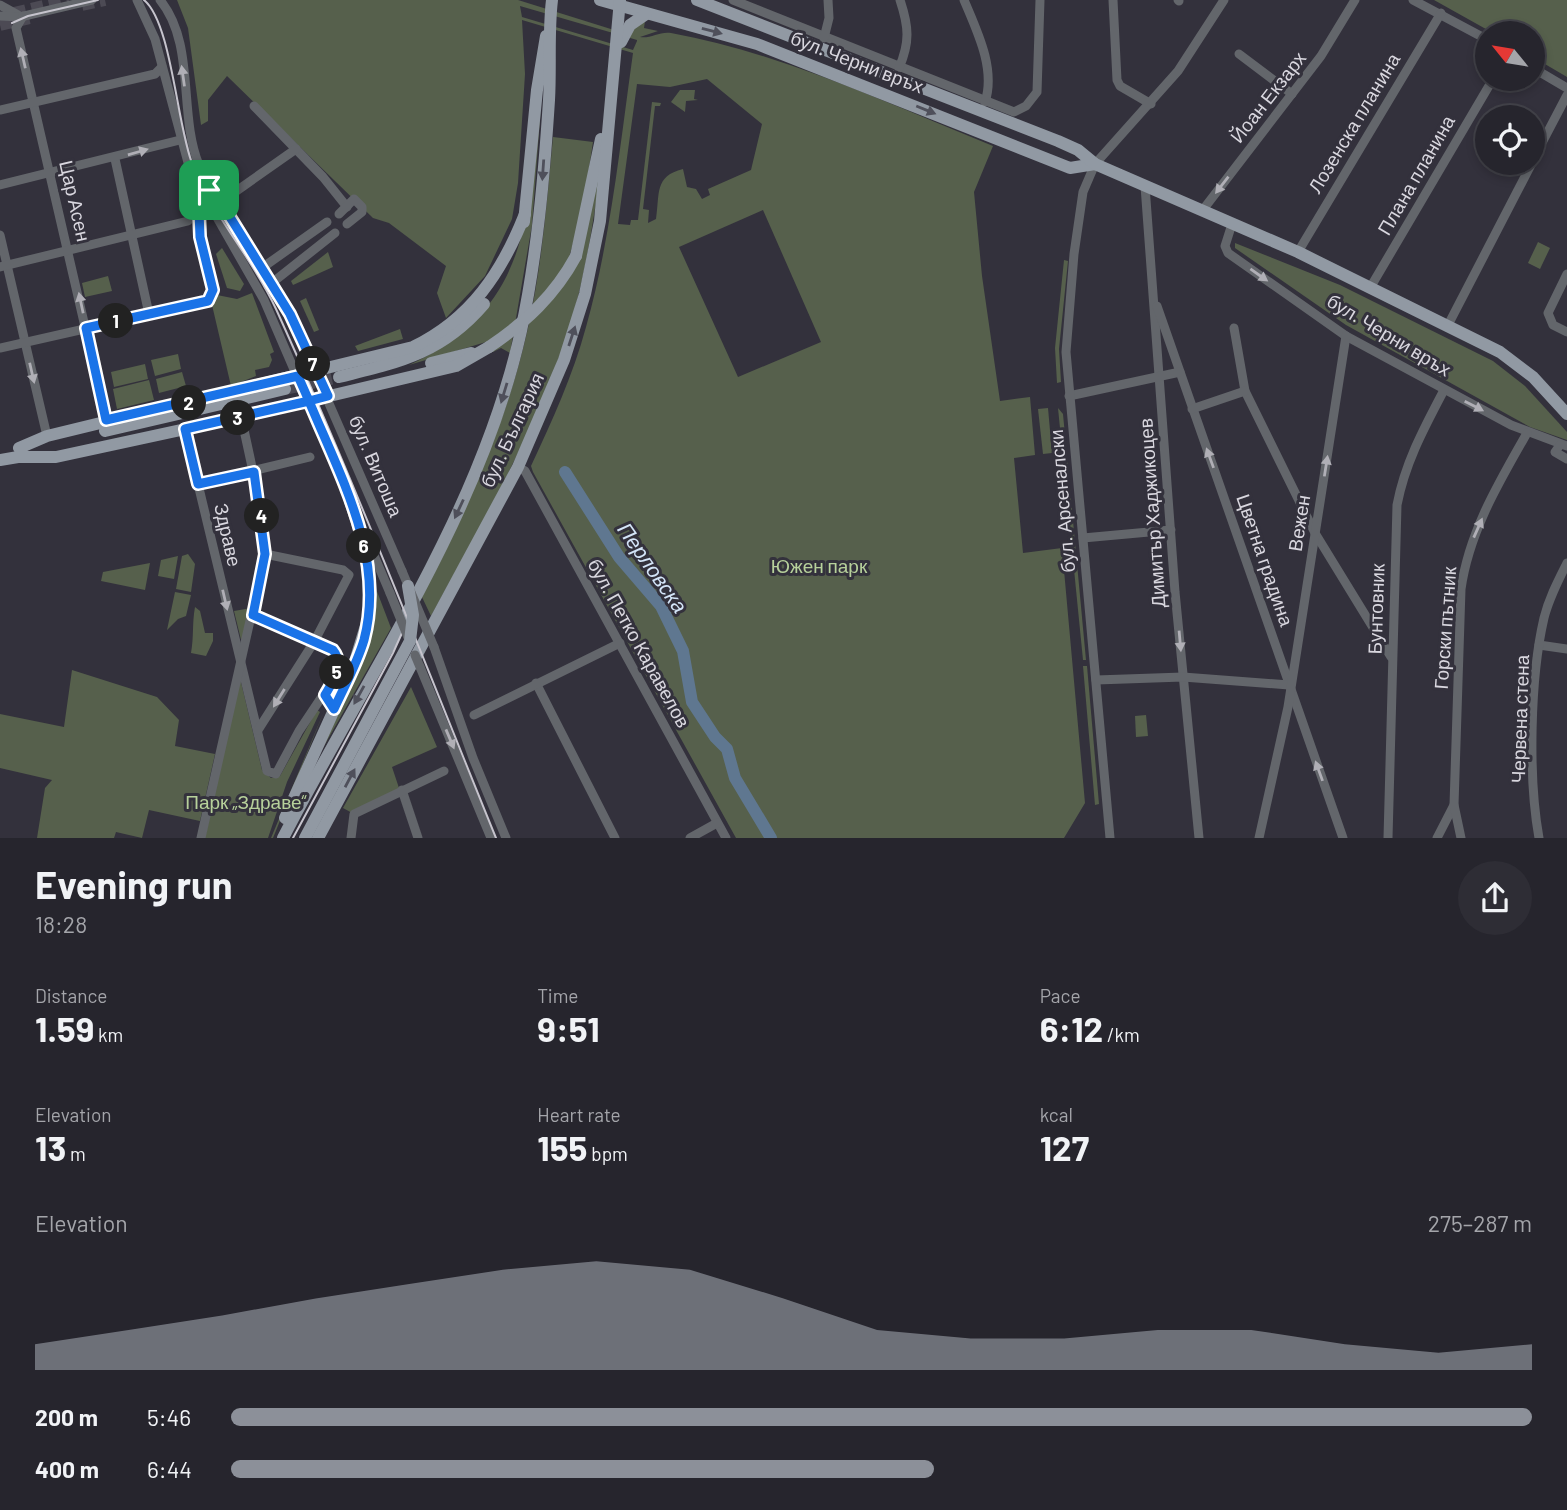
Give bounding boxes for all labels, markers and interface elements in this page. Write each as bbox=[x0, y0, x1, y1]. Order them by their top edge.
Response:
north arrow bbox=[1475, 21, 1545, 91]
map controls bbox=[1475, 21, 1545, 175]
street label: бул. Черни връх bbox=[787, 26, 927, 98]
one-way arrow bbox=[702, 27, 723, 37]
street label: Йоан Екзарх bbox=[1225, 46, 1311, 147]
one-way arrow bbox=[17, 47, 28, 69]
street label: Лозенска планина bbox=[1303, 48, 1405, 197]
one-way arrow bbox=[177, 65, 188, 87]
one-way arrow bbox=[915, 104, 936, 115]
button: locate bbox=[1475, 105, 1545, 175]
street label: Плана планина bbox=[1372, 110, 1459, 239]
one-way arrow bbox=[127, 146, 149, 157]
street label: Цар Асен bbox=[55, 158, 96, 244]
one-way arrow bbox=[538, 159, 549, 181]
pin bbox=[179, 160, 239, 220]
icon: arrive bbox=[190, 171, 228, 209]
one-way arrow bbox=[1215, 176, 1229, 194]
one-way arrow bbox=[1250, 268, 1268, 282]
street label: бул. Черни връх bbox=[1323, 289, 1456, 381]
one-way arrow bbox=[76, 292, 87, 314]
pin: 1 bbox=[99, 304, 134, 338]
text: 1 bbox=[112, 309, 119, 332]
one-way arrow bbox=[568, 325, 578, 346]
pin: 7 bbox=[296, 346, 330, 382]
text: 7 bbox=[308, 352, 317, 375]
one-way arrow bbox=[26, 362, 37, 384]
street label: бул. България bbox=[475, 369, 548, 491]
one-way arrow bbox=[498, 383, 508, 404]
pin: 2 bbox=[172, 386, 206, 420]
text: 2 bbox=[183, 391, 194, 414]
pin: 3 bbox=[220, 400, 256, 436]
one-way arrow bbox=[1464, 400, 1484, 411]
text: 3 bbox=[232, 406, 243, 429]
street label: бул. Витоша bbox=[345, 412, 408, 520]
street label: Димитър Хаджикоцев bbox=[1133, 417, 1170, 609]
street label: бул. Арсеналски bbox=[1044, 429, 1079, 574]
one-way arrow bbox=[1204, 448, 1215, 469]
one-way arrow bbox=[1321, 455, 1332, 477]
street label: Цветна градина bbox=[1232, 491, 1299, 629]
street label: Вежен bbox=[1283, 493, 1314, 553]
pin: 4 bbox=[244, 498, 280, 534]
one-way arrow bbox=[453, 499, 465, 519]
street label: Здраве bbox=[210, 501, 247, 569]
text: 4 bbox=[256, 504, 267, 527]
water label: Перловска bbox=[613, 517, 693, 617]
one-way arrow bbox=[1472, 518, 1484, 538]
pin: 6 bbox=[346, 528, 382, 564]
text: 6 bbox=[358, 534, 369, 557]
street label: бул. Петко Каравелов bbox=[583, 554, 695, 731]
park label: Южен парк bbox=[771, 554, 868, 577]
street label: Бунтовник bbox=[1362, 563, 1389, 655]
street label: Горски пътник bbox=[1429, 565, 1460, 690]
one-way arrow bbox=[219, 589, 230, 611]
one-way arrow bbox=[1175, 630, 1186, 652]
pin: 5 bbox=[320, 654, 354, 690]
street label: Червена стена bbox=[1506, 654, 1533, 784]
text: 5 bbox=[331, 660, 342, 683]
one-way arrow bbox=[353, 686, 365, 705]
one-way arrow bbox=[272, 688, 285, 707]
one-way arrow bbox=[445, 729, 456, 750]
one-way arrow bbox=[1314, 760, 1325, 781]
one-way arrow bbox=[345, 768, 356, 788]
park label: Парк „Здраве“ bbox=[185, 790, 308, 813]
text: Evening run bbox=[35, 861, 233, 907]
button: share bbox=[1458, 861, 1532, 935]
text: 18:28 bbox=[35, 910, 87, 938]
text: Distance bbox=[35, 984, 107, 1007]
text: Time bbox=[537, 984, 578, 1007]
text: Pace bbox=[1040, 984, 1081, 1007]
text: 1.59 bbox=[35, 1007, 94, 1049]
text: 9:51 bbox=[537, 1007, 600, 1049]
text: 6:12 bbox=[1040, 1007, 1103, 1049]
text: km bbox=[94, 1023, 123, 1046]
text: /km bbox=[1103, 1023, 1140, 1046]
text: Elevation bbox=[35, 1103, 112, 1126]
text: Heart rate bbox=[537, 1103, 621, 1126]
text: kcal bbox=[1040, 1103, 1073, 1126]
text: 13 bbox=[35, 1126, 66, 1168]
text: 155 bbox=[537, 1126, 587, 1168]
text: 127 bbox=[1040, 1126, 1089, 1168]
text: m bbox=[66, 1142, 86, 1165]
text: bpm bbox=[587, 1142, 628, 1165]
text: Elevation bbox=[35, 1209, 128, 1237]
text: 275–287 m bbox=[1428, 1209, 1532, 1237]
text: 200 m bbox=[35, 1403, 98, 1431]
text: 5:46 bbox=[147, 1403, 191, 1431]
text: 400 m bbox=[35, 1455, 99, 1483]
text: 6:44 bbox=[147, 1455, 192, 1483]

